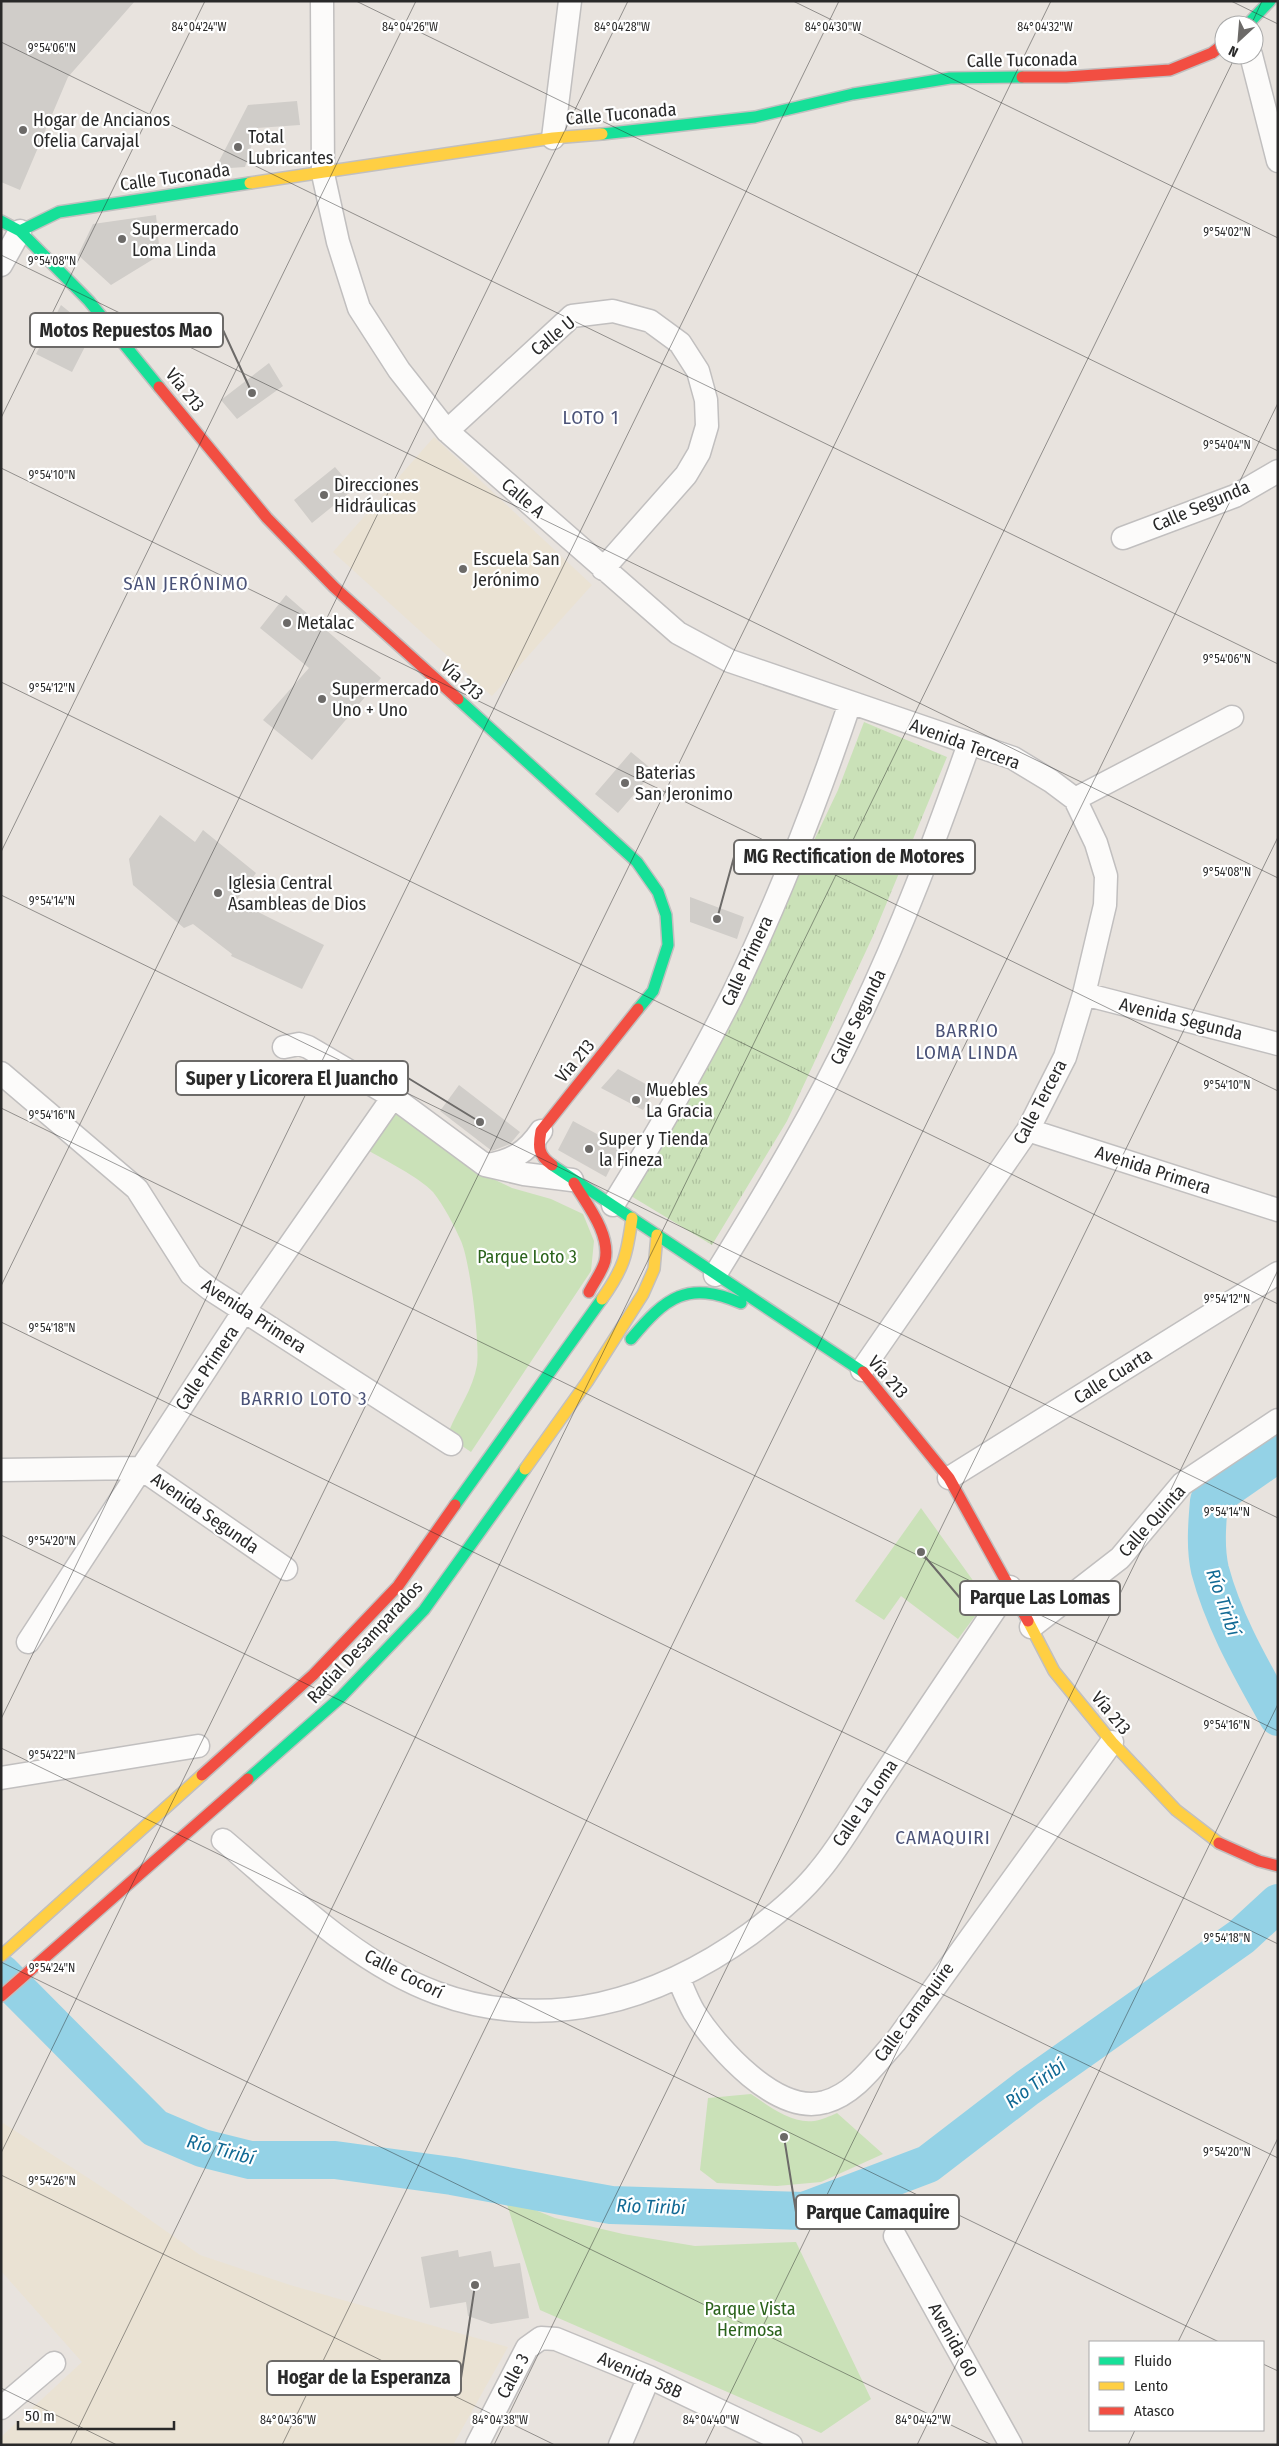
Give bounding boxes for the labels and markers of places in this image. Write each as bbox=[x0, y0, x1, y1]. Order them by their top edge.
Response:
place label: Hogar de Ancianos Ofelia Carvajal bbox=[33, 109, 171, 152]
marker: Hogar de Ancianos Ofelia Carvajal bbox=[17, 124, 29, 136]
place label: Total Lubricantes bbox=[248, 126, 334, 169]
marker: Total Lubricantes bbox=[232, 141, 244, 153]
place label: Supermercado Loma Linda bbox=[132, 218, 239, 261]
marker: Supermercado Loma Linda bbox=[116, 233, 128, 245]
callout: Motos Repuestos Mao bbox=[30, 313, 223, 347]
place label: Direcciones Hidráulicas bbox=[334, 474, 419, 517]
marker: Direcciones Hidráulicas bbox=[318, 489, 330, 501]
place label: Escuela San Jerónimo bbox=[473, 548, 560, 591]
marker: Escuela San Jerónimo bbox=[457, 563, 469, 575]
place label: Metalac bbox=[297, 612, 355, 634]
marker: Metalac bbox=[281, 617, 293, 629]
place label: Supermercado Uno + Uno bbox=[332, 678, 439, 721]
marker: Supermercado Uno + Uno bbox=[316, 693, 328, 705]
place label: Baterias San Jeronimo bbox=[635, 762, 733, 805]
marker: Baterias San Jeronimo bbox=[619, 777, 631, 789]
callout: MG Rectification de Motores bbox=[734, 840, 975, 874]
place label: Iglesia Central Asambleas de Dios bbox=[228, 872, 366, 915]
marker: Iglesia Central Asambleas de Dios bbox=[212, 887, 224, 899]
callout: Super y Licorera El Juancho bbox=[176, 1061, 408, 1095]
place label: Muebles La Gracia bbox=[646, 1079, 713, 1122]
marker: Muebles La Gracia bbox=[630, 1094, 642, 1106]
place label: Super y Tienda la Fineza bbox=[599, 1128, 708, 1171]
marker: Super y Tienda la Fineza bbox=[583, 1143, 595, 1155]
callout: Parque Las Lomas bbox=[960, 1581, 1120, 1615]
callout: Parque Camaquire bbox=[796, 2195, 959, 2229]
callout: Hogar de la Esperanza bbox=[267, 2361, 461, 2395]

